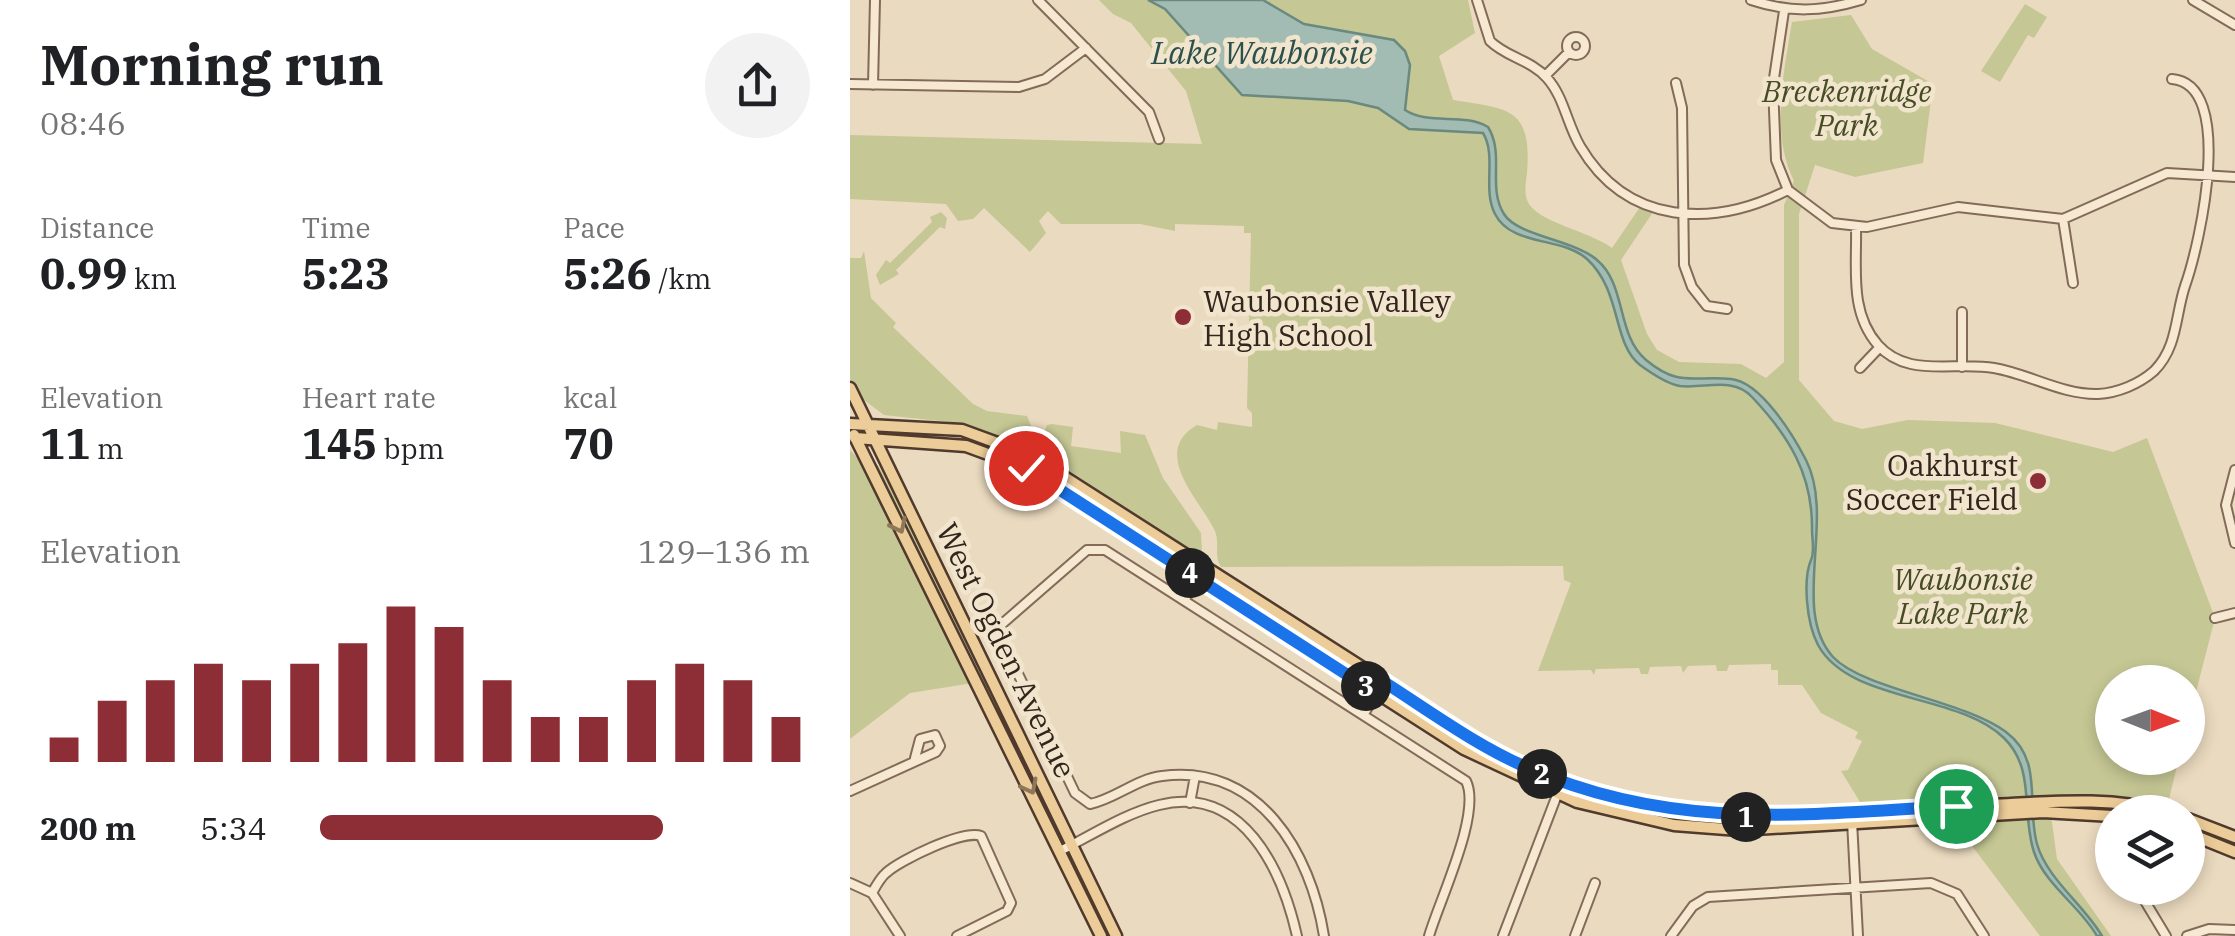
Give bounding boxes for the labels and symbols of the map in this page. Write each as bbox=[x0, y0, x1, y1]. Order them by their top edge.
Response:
water label: Lake Waubonsie bbox=[1150, 31, 1373, 73]
park label: Breckenridge Park bbox=[1761, 71, 1932, 144]
place label: Waubonsie Valley High School bbox=[1203, 281, 1451, 354]
marker: Waubonsie Valley High School bbox=[1172, 306, 1194, 328]
pin bbox=[984, 426, 1069, 511]
place label: Oakhurst Soccer Field bbox=[1846, 445, 2018, 518]
marker: Oakhurst Soccer Field bbox=[2027, 470, 2049, 492]
one-way arrow bbox=[886, 515, 906, 533]
street label: West Ogden Avenue bbox=[928, 516, 1086, 784]
pin: 4 bbox=[1165, 548, 1215, 598]
park label: Waubonsie Lake Park bbox=[1893, 559, 2033, 632]
pin: 3 bbox=[1341, 661, 1391, 711]
north arrow bbox=[2095, 665, 2205, 775]
pin: 2 bbox=[1517, 749, 1567, 799]
pin bbox=[1914, 764, 1999, 849]
one-way arrow bbox=[1018, 777, 1037, 795]
pin: 1 bbox=[1721, 792, 1771, 842]

